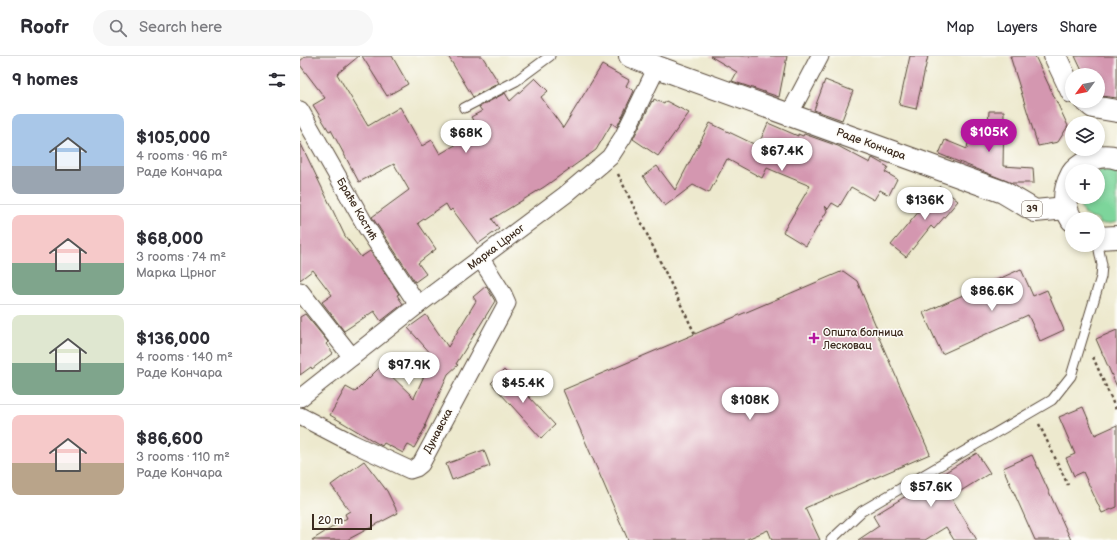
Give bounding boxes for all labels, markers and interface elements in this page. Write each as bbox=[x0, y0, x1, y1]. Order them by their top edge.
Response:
search box bbox=[93, 10, 373, 46]
text: Roofr bbox=[20, 16, 69, 39]
icon: search bbox=[107, 17, 129, 39]
text: Search here bbox=[139, 18, 222, 37]
text: Map bbox=[946, 19, 974, 36]
text: Layers bbox=[996, 19, 1038, 36]
text: Share bbox=[1060, 19, 1097, 36]
north arrow bbox=[1065, 68, 1105, 108]
map controls bbox=[1065, 68, 1105, 252]
icon: filters bbox=[266, 69, 288, 91]
text: 9 homes bbox=[12, 70, 78, 90]
button: layers bbox=[1065, 116, 1105, 156]
pin: $105K bbox=[961, 119, 1017, 153]
pin: $68K bbox=[442, 120, 490, 154]
text: $105K bbox=[970, 124, 1008, 140]
text: $68K bbox=[449, 125, 483, 141]
street label: Раде Кончара bbox=[834, 125, 908, 163]
text: $105,000 bbox=[136, 128, 210, 148]
icon: home bbox=[44, 130, 92, 178]
pin: $67.4K bbox=[749, 138, 815, 172]
text: $67.4K bbox=[761, 143, 803, 159]
text: 4 rooms · 96 m² bbox=[136, 148, 228, 164]
text: Раде Кончара bbox=[136, 164, 223, 180]
button: + bbox=[1065, 164, 1105, 204]
street label: Браће Костић bbox=[334, 175, 380, 243]
pin: $136K bbox=[897, 187, 953, 221]
text: $136K bbox=[906, 192, 944, 208]
road number: 39 bbox=[1022, 201, 1042, 217]
button: − bbox=[1065, 212, 1105, 252]
street label: Марка Црног bbox=[465, 221, 528, 273]
text: $68,000 bbox=[136, 229, 203, 249]
icon: home bbox=[44, 231, 92, 279]
text: 3 rooms · 74 m² bbox=[136, 249, 226, 265]
text: Марка Црног bbox=[136, 265, 216, 281]
pin: $86.6K bbox=[959, 278, 1025, 312]
text: $86.6K bbox=[970, 283, 1014, 299]
place label: Општа болница Лесковац bbox=[822, 326, 904, 352]
text: $136,000 bbox=[136, 329, 210, 349]
icon: home bbox=[44, 331, 92, 379]
marker: Општа болница Лесковац bbox=[808, 332, 820, 344]
text: 4 rooms · 140 m² bbox=[136, 349, 233, 365]
pin: $97.9K bbox=[376, 352, 442, 386]
text: $97.9K bbox=[388, 357, 430, 373]
text: Раде Кончара bbox=[136, 365, 223, 381]
pin: $45.4K bbox=[490, 370, 556, 404]
text: $45.4K bbox=[501, 375, 545, 391]
pin: $108K bbox=[722, 387, 778, 421]
text: $108K bbox=[731, 392, 769, 408]
street label: Дунавска bbox=[421, 406, 455, 456]
text: $86,600 bbox=[136, 429, 203, 449]
icon: home bbox=[44, 431, 92, 479]
text: 3 rooms · 110 m² bbox=[136, 449, 230, 465]
text: Раде Кончара bbox=[136, 465, 223, 481]
pin: $57.6K bbox=[898, 474, 964, 508]
text: $57.6K bbox=[910, 479, 952, 495]
scale bar bbox=[312, 512, 372, 531]
text: 20 m bbox=[318, 514, 343, 527]

